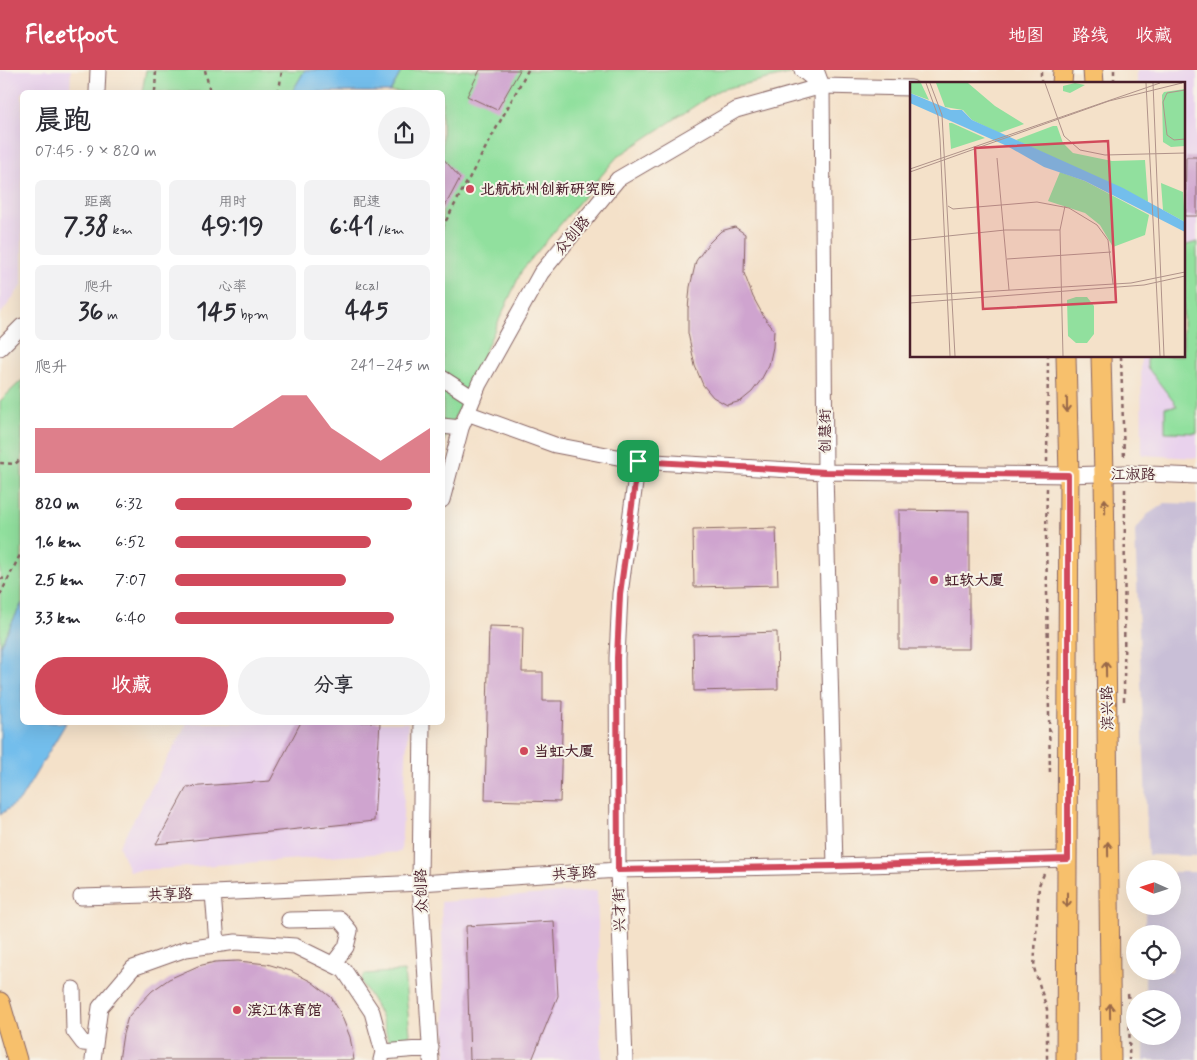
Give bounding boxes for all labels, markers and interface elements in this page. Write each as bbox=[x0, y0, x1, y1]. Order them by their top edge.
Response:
text: Fleetfoot bbox=[25, 20, 118, 51]
text: 地图 bbox=[1008, 24, 1044, 48]
text: 路线 bbox=[1072, 24, 1108, 48]
text: 收藏 bbox=[1136, 24, 1172, 48]
inset map bbox=[910, 82, 1184, 358]
text: 晨跑 bbox=[35, 103, 91, 140]
button: share bbox=[378, 107, 430, 159]
text: 07:45 · 9 × 820 m bbox=[35, 141, 157, 162]
place label: 北航杭州创新研究院 bbox=[480, 180, 615, 200]
marker: 北航杭州创新研究院 bbox=[464, 183, 476, 195]
text: 距离 bbox=[84, 193, 112, 211]
text: 用时 bbox=[218, 193, 246, 211]
text: 配速 bbox=[353, 193, 381, 211]
text: 7.38 bbox=[63, 211, 109, 244]
text: 49:19 bbox=[201, 211, 264, 244]
text: 6:41 bbox=[329, 211, 374, 244]
street label: 众创路 bbox=[551, 212, 595, 259]
text: km bbox=[109, 221, 133, 239]
text: /km bbox=[374, 221, 404, 239]
text: kcal bbox=[355, 277, 379, 295]
text: 爬升 bbox=[84, 278, 112, 296]
text: 心率 bbox=[218, 278, 246, 296]
text: 445 bbox=[345, 295, 389, 328]
text: 36 bbox=[78, 296, 103, 329]
text: 145 bbox=[196, 296, 237, 329]
text: m bbox=[103, 306, 118, 324]
text: bpm bbox=[237, 306, 269, 324]
text: 241–245 m bbox=[350, 355, 430, 376]
text: 爬升 bbox=[35, 357, 67, 378]
one-way arrow bbox=[1062, 396, 1072, 413]
street label: 创慧街 bbox=[816, 408, 836, 454]
pin bbox=[617, 440, 659, 482]
icon: arrive bbox=[624, 447, 652, 475]
street label: 江淑路 bbox=[1110, 465, 1156, 485]
text: 820 m bbox=[35, 494, 79, 515]
text: 6:32 bbox=[115, 494, 143, 515]
one-way arrow bbox=[1100, 499, 1110, 515]
text: 1.6 km bbox=[35, 532, 81, 553]
text: 6:52 bbox=[115, 532, 146, 553]
text: 2.5 km bbox=[35, 570, 83, 591]
text: 7:07 bbox=[115, 570, 146, 591]
place label: 虹软大厦 bbox=[944, 571, 1004, 591]
marker: 虹软大厦 bbox=[928, 574, 940, 586]
text: 3.3 km bbox=[35, 608, 80, 629]
text: 6:40 bbox=[115, 608, 146, 629]
button: 收藏 bbox=[35, 657, 228, 715]
button: 分享 bbox=[238, 657, 430, 715]
one-way arrow bbox=[1101, 661, 1111, 678]
street label: 滨兴路 bbox=[1098, 685, 1118, 731]
place label: 当虹大厦 bbox=[534, 742, 594, 762]
marker: 当虹大厦 bbox=[518, 745, 530, 757]
one-way arrow bbox=[1103, 841, 1113, 858]
north arrow bbox=[1126, 860, 1181, 915]
map controls bbox=[1126, 860, 1181, 1045]
street label: 共享路 bbox=[551, 862, 597, 886]
street label: 众创路 bbox=[411, 868, 433, 914]
street label: 共享路 bbox=[147, 884, 193, 906]
street label: 兴才街 bbox=[609, 887, 631, 933]
one-way arrow bbox=[1062, 892, 1072, 908]
button: locate bbox=[1126, 925, 1181, 980]
button: layers bbox=[1126, 990, 1181, 1045]
place label: 滨江体育馆 bbox=[247, 1001, 322, 1021]
marker: 滨江体育馆 bbox=[231, 1004, 243, 1016]
one-way arrow bbox=[1105, 1004, 1115, 1020]

